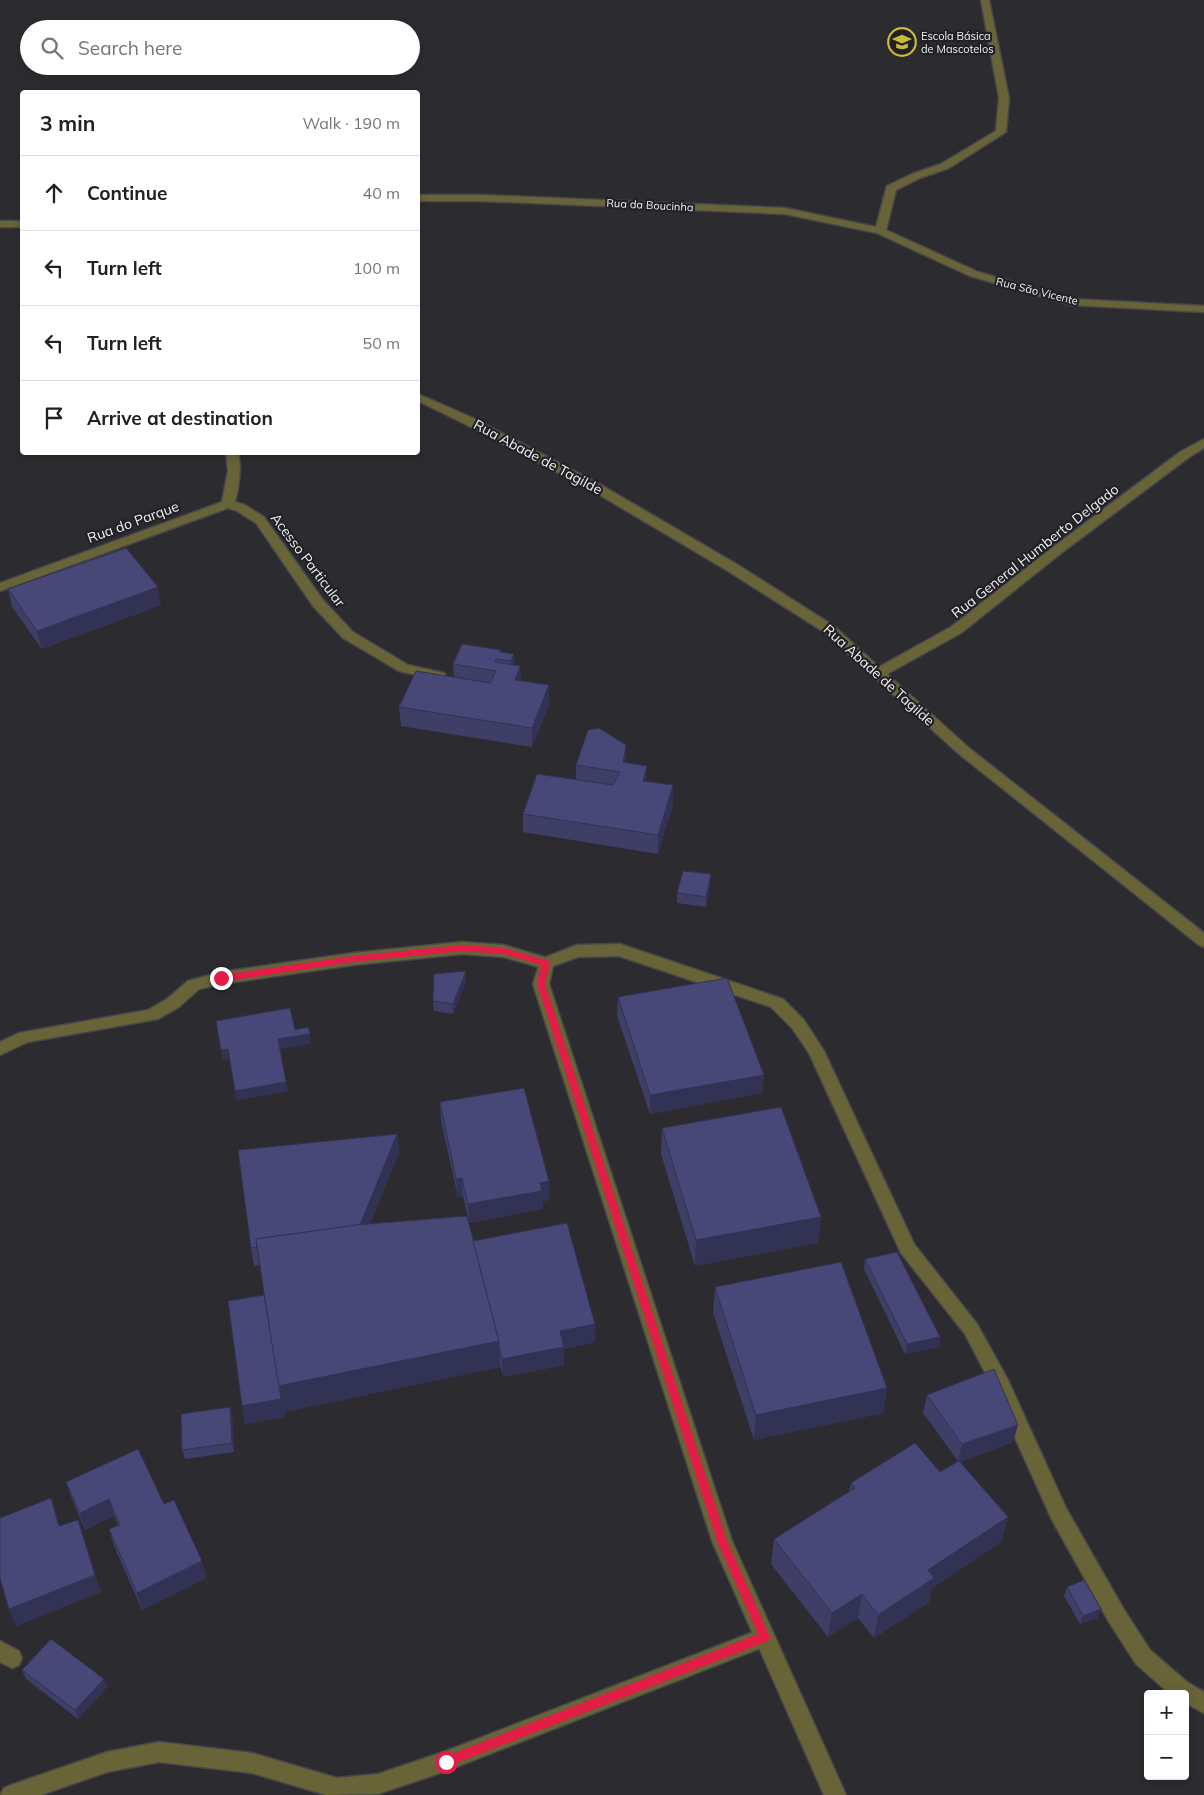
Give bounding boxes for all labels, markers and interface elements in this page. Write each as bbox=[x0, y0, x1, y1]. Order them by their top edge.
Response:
search box bbox=[20, 20, 420, 75]
school or university icon: Escola Básica de Mascotelos bbox=[887, 27, 917, 57]
place label: Escola Básica de Mascotelos bbox=[921, 29, 994, 56]
icon: search bbox=[38, 34, 66, 62]
text: Search here bbox=[78, 36, 182, 60]
text: 3 min bbox=[40, 110, 95, 136]
text: Walk · 190 m bbox=[302, 113, 400, 133]
icon: ahead bbox=[40, 179, 68, 207]
text: Continue bbox=[87, 181, 167, 205]
text: 40 m bbox=[363, 183, 400, 203]
street label: Rua da Boucinha bbox=[606, 196, 694, 214]
icon: left bbox=[40, 254, 68, 282]
text: Turn left bbox=[87, 256, 162, 280]
text: 100 m bbox=[353, 258, 400, 278]
street label: Rua São Vicente bbox=[995, 274, 1079, 308]
icon: left bbox=[40, 329, 68, 357]
text: Turn left bbox=[87, 331, 162, 355]
text: 50 m bbox=[363, 333, 400, 353]
icon: arrive bbox=[40, 404, 68, 432]
text: Arrive at destination bbox=[87, 406, 273, 430]
street label: Rua Abade de Tagilde bbox=[471, 415, 605, 499]
street label: Rua General Humberto Delgado bbox=[948, 480, 1122, 622]
street label: Rua do Parque bbox=[85, 497, 181, 547]
street label: Acesso Particular bbox=[267, 510, 350, 611]
street label: Rua Abade de Tagilde bbox=[820, 620, 938, 730]
route end bbox=[210, 967, 233, 990]
map controls bbox=[1144, 1690, 1189, 1780]
button: + bbox=[1144, 1690, 1189, 1735]
button: − bbox=[1144, 1735, 1189, 1780]
route start bbox=[435, 1751, 458, 1774]

